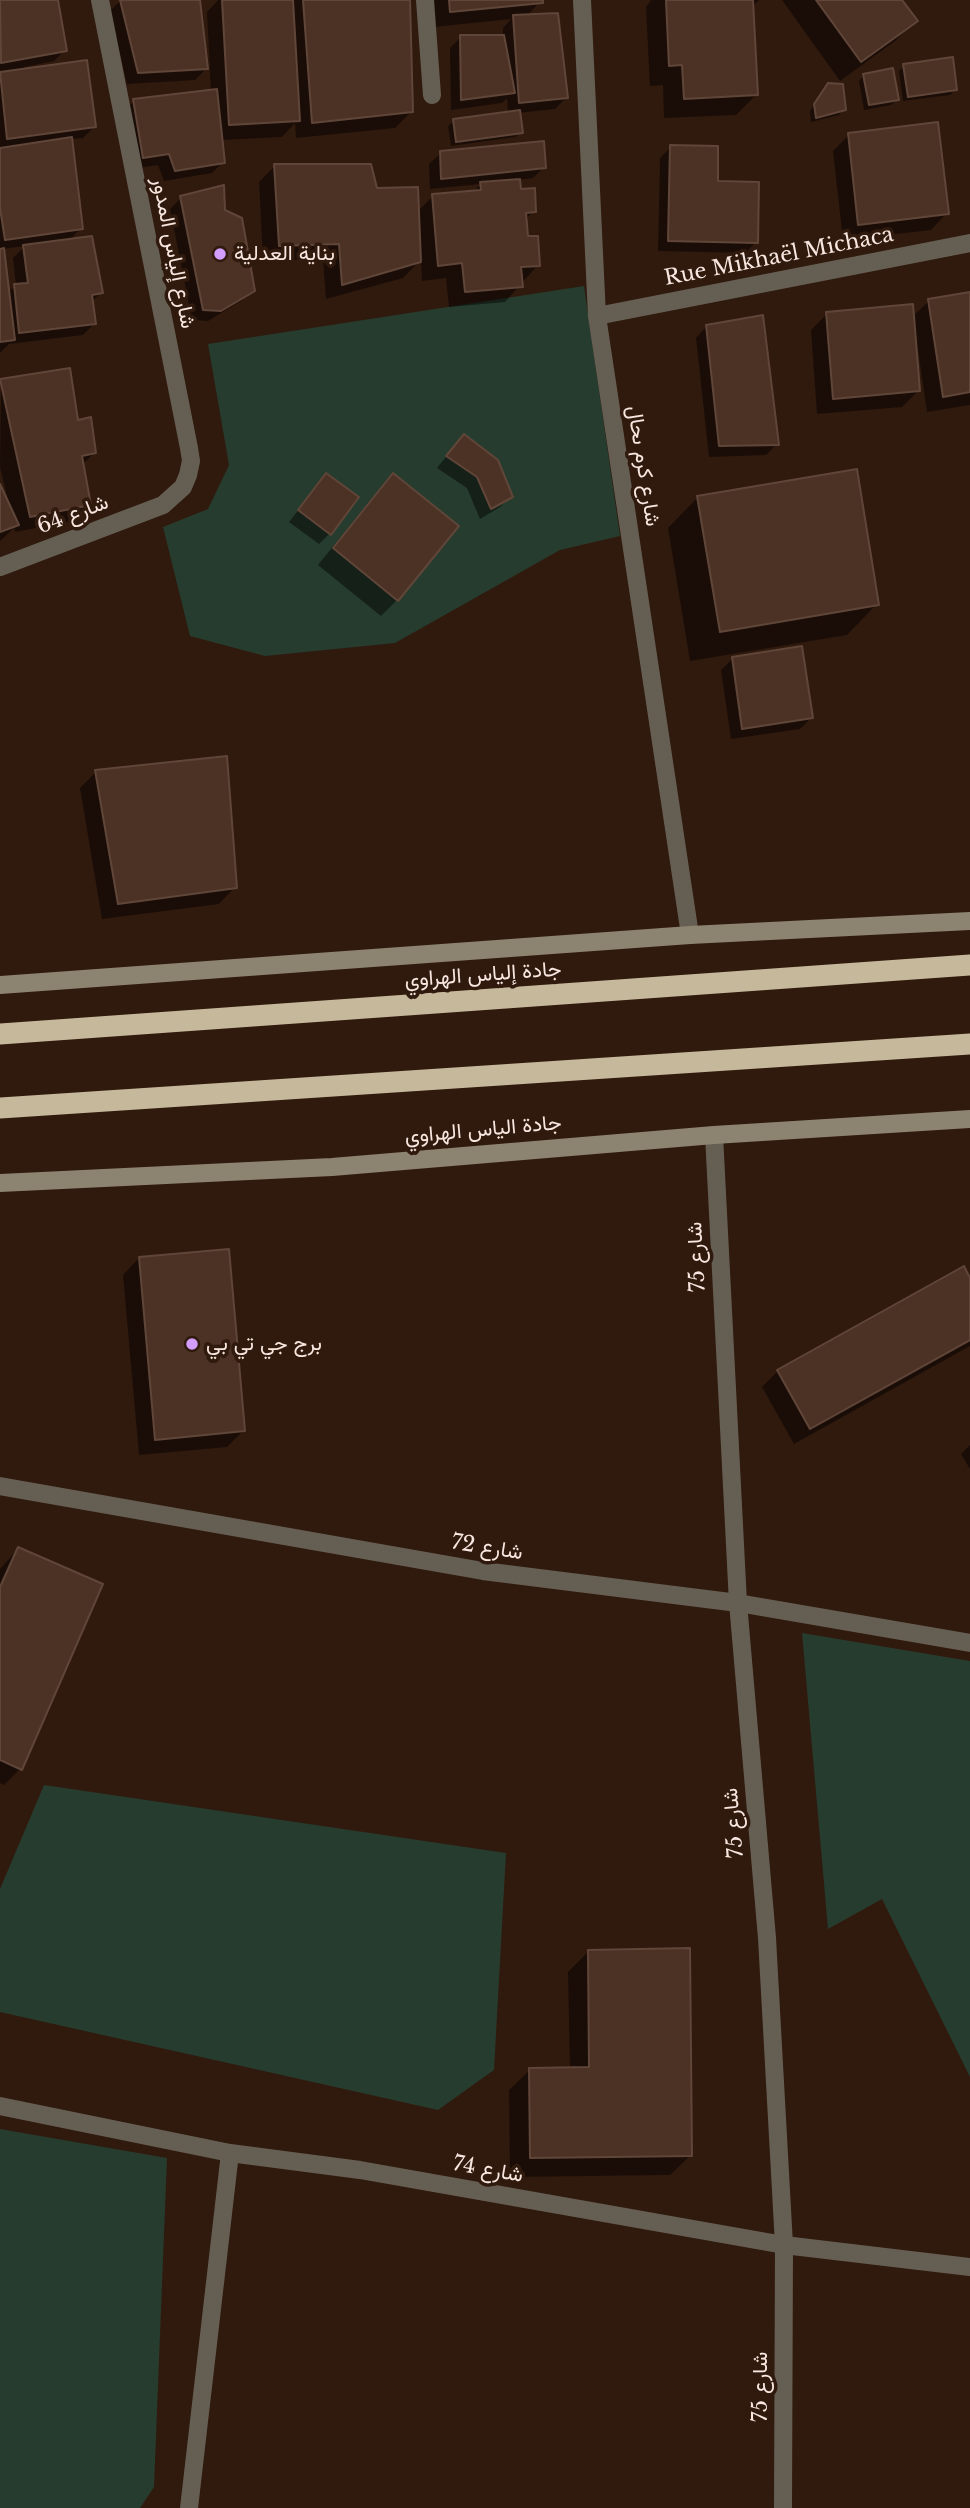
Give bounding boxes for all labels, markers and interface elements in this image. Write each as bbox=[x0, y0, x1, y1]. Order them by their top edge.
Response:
street label: شارع إلياس المدور bbox=[146, 175, 200, 331]
street label: Rue Mikhaël Michaca bbox=[662, 222, 896, 292]
place label: بناية العدلية bbox=[234, 241, 335, 267]
marker: بناية العدلية bbox=[212, 246, 228, 262]
street label: شارع كرم ىحال bbox=[621, 404, 665, 528]
street label: شارع 64 bbox=[34, 490, 112, 540]
street label: جادة إلياس الهراوي bbox=[404, 957, 562, 993]
street label: جادة الياس الهراوي bbox=[404, 1111, 562, 1149]
street label: شارع 75 bbox=[683, 1221, 711, 1293]
place label: برج جي تي بي bbox=[206, 1331, 322, 1357]
marker: برج جي تي بي bbox=[184, 1336, 200, 1352]
street label: شارع 72 bbox=[450, 1530, 524, 1566]
street label: شارع 75 bbox=[718, 1787, 750, 1859]
street label: شارع 74 bbox=[451, 2151, 525, 2189]
street label: شارع 75 bbox=[748, 2352, 774, 2422]

